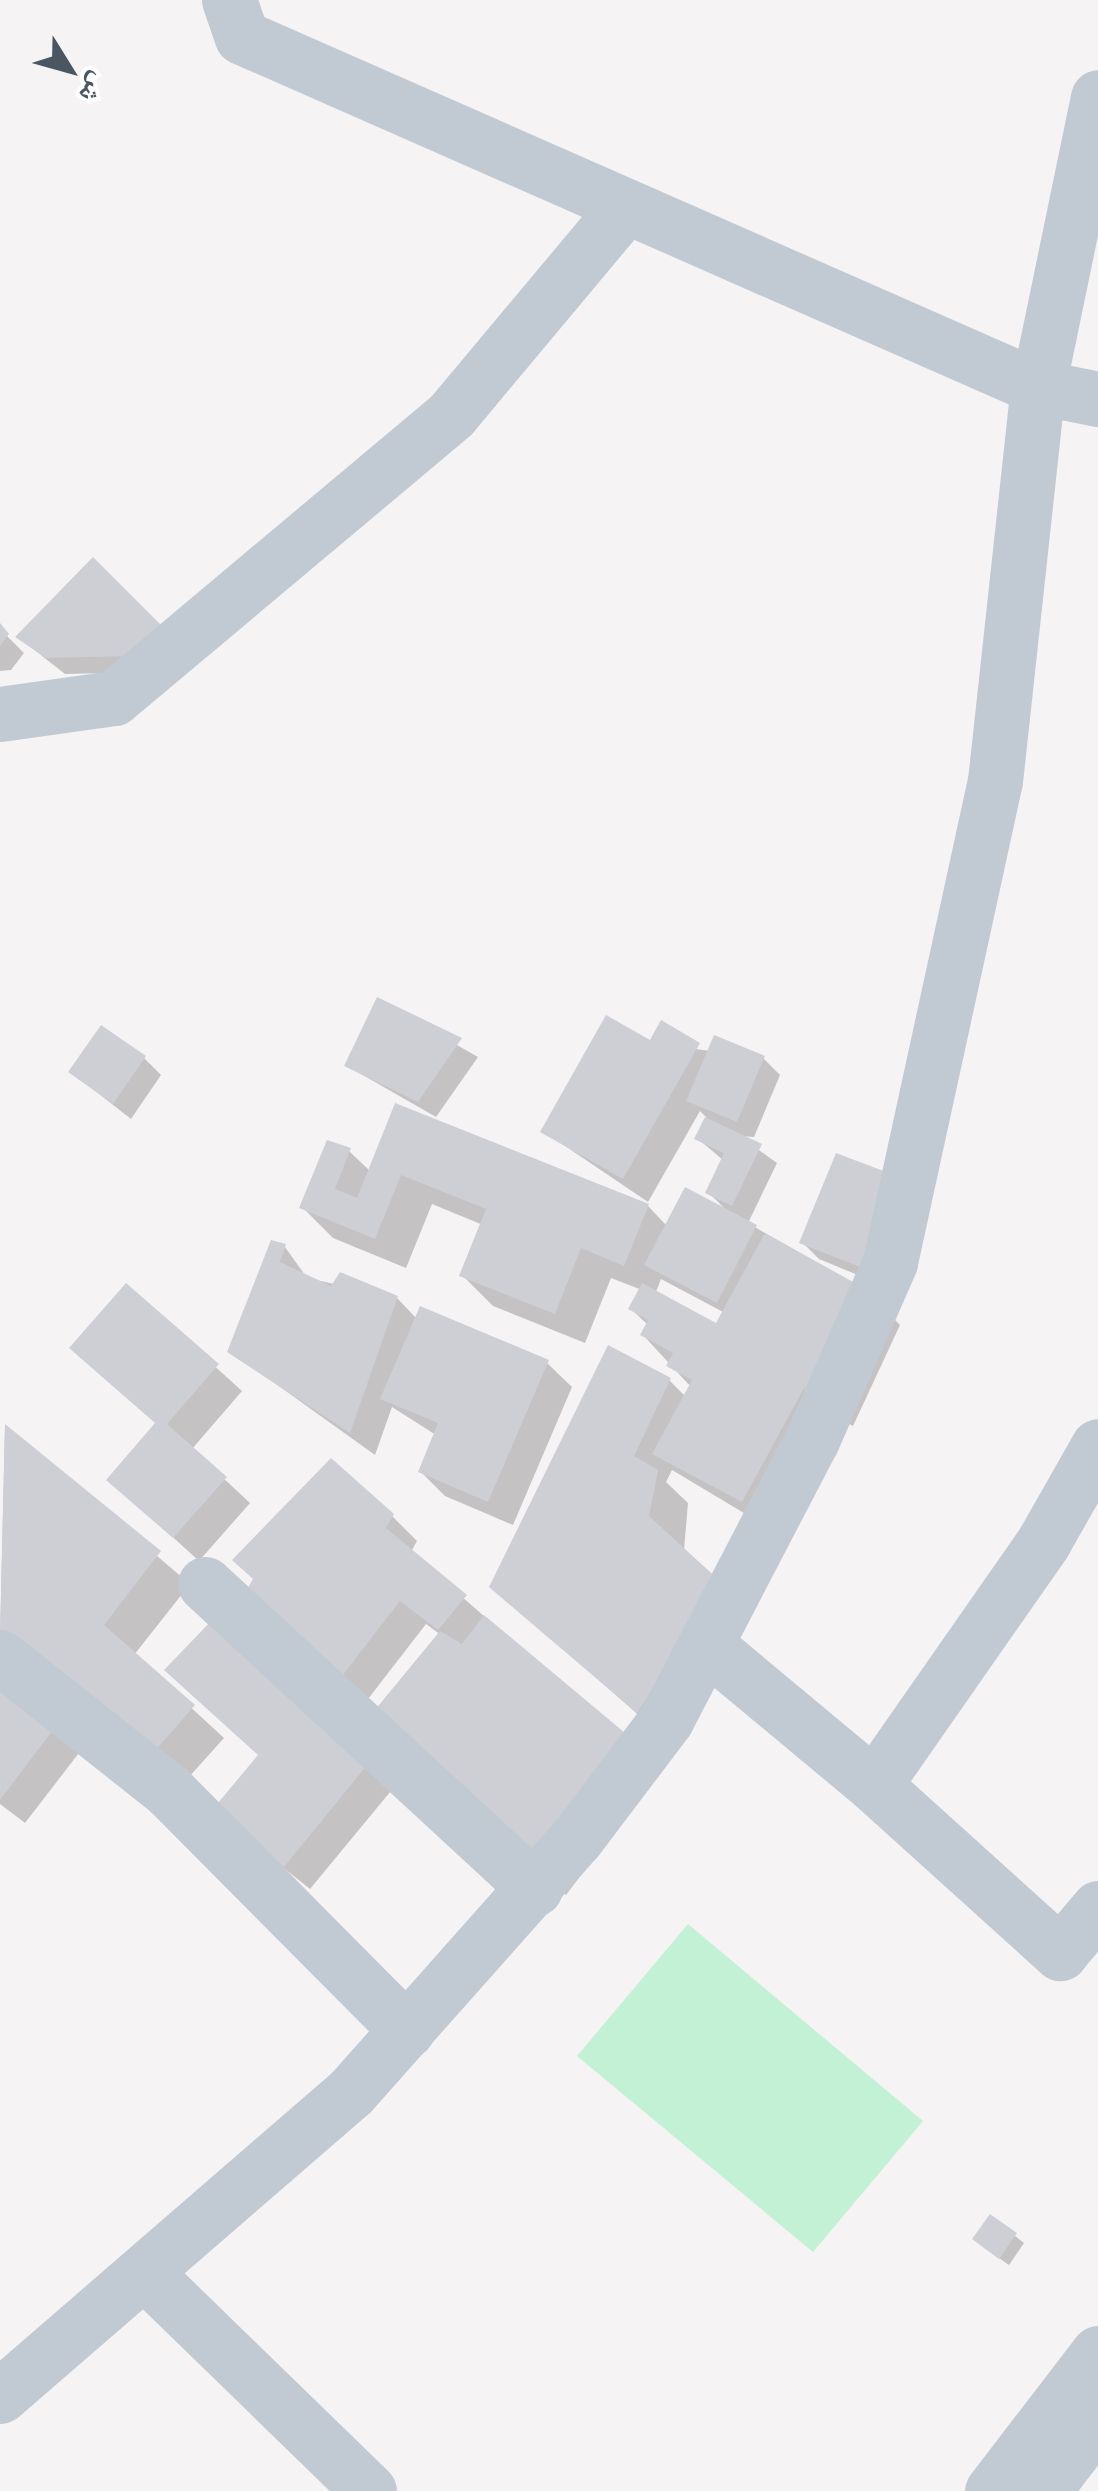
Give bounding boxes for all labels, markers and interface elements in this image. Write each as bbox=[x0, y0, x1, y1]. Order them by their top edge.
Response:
north arrow bbox=[20, 20, 120, 120]
text: ش bbox=[72, 67, 116, 110]

